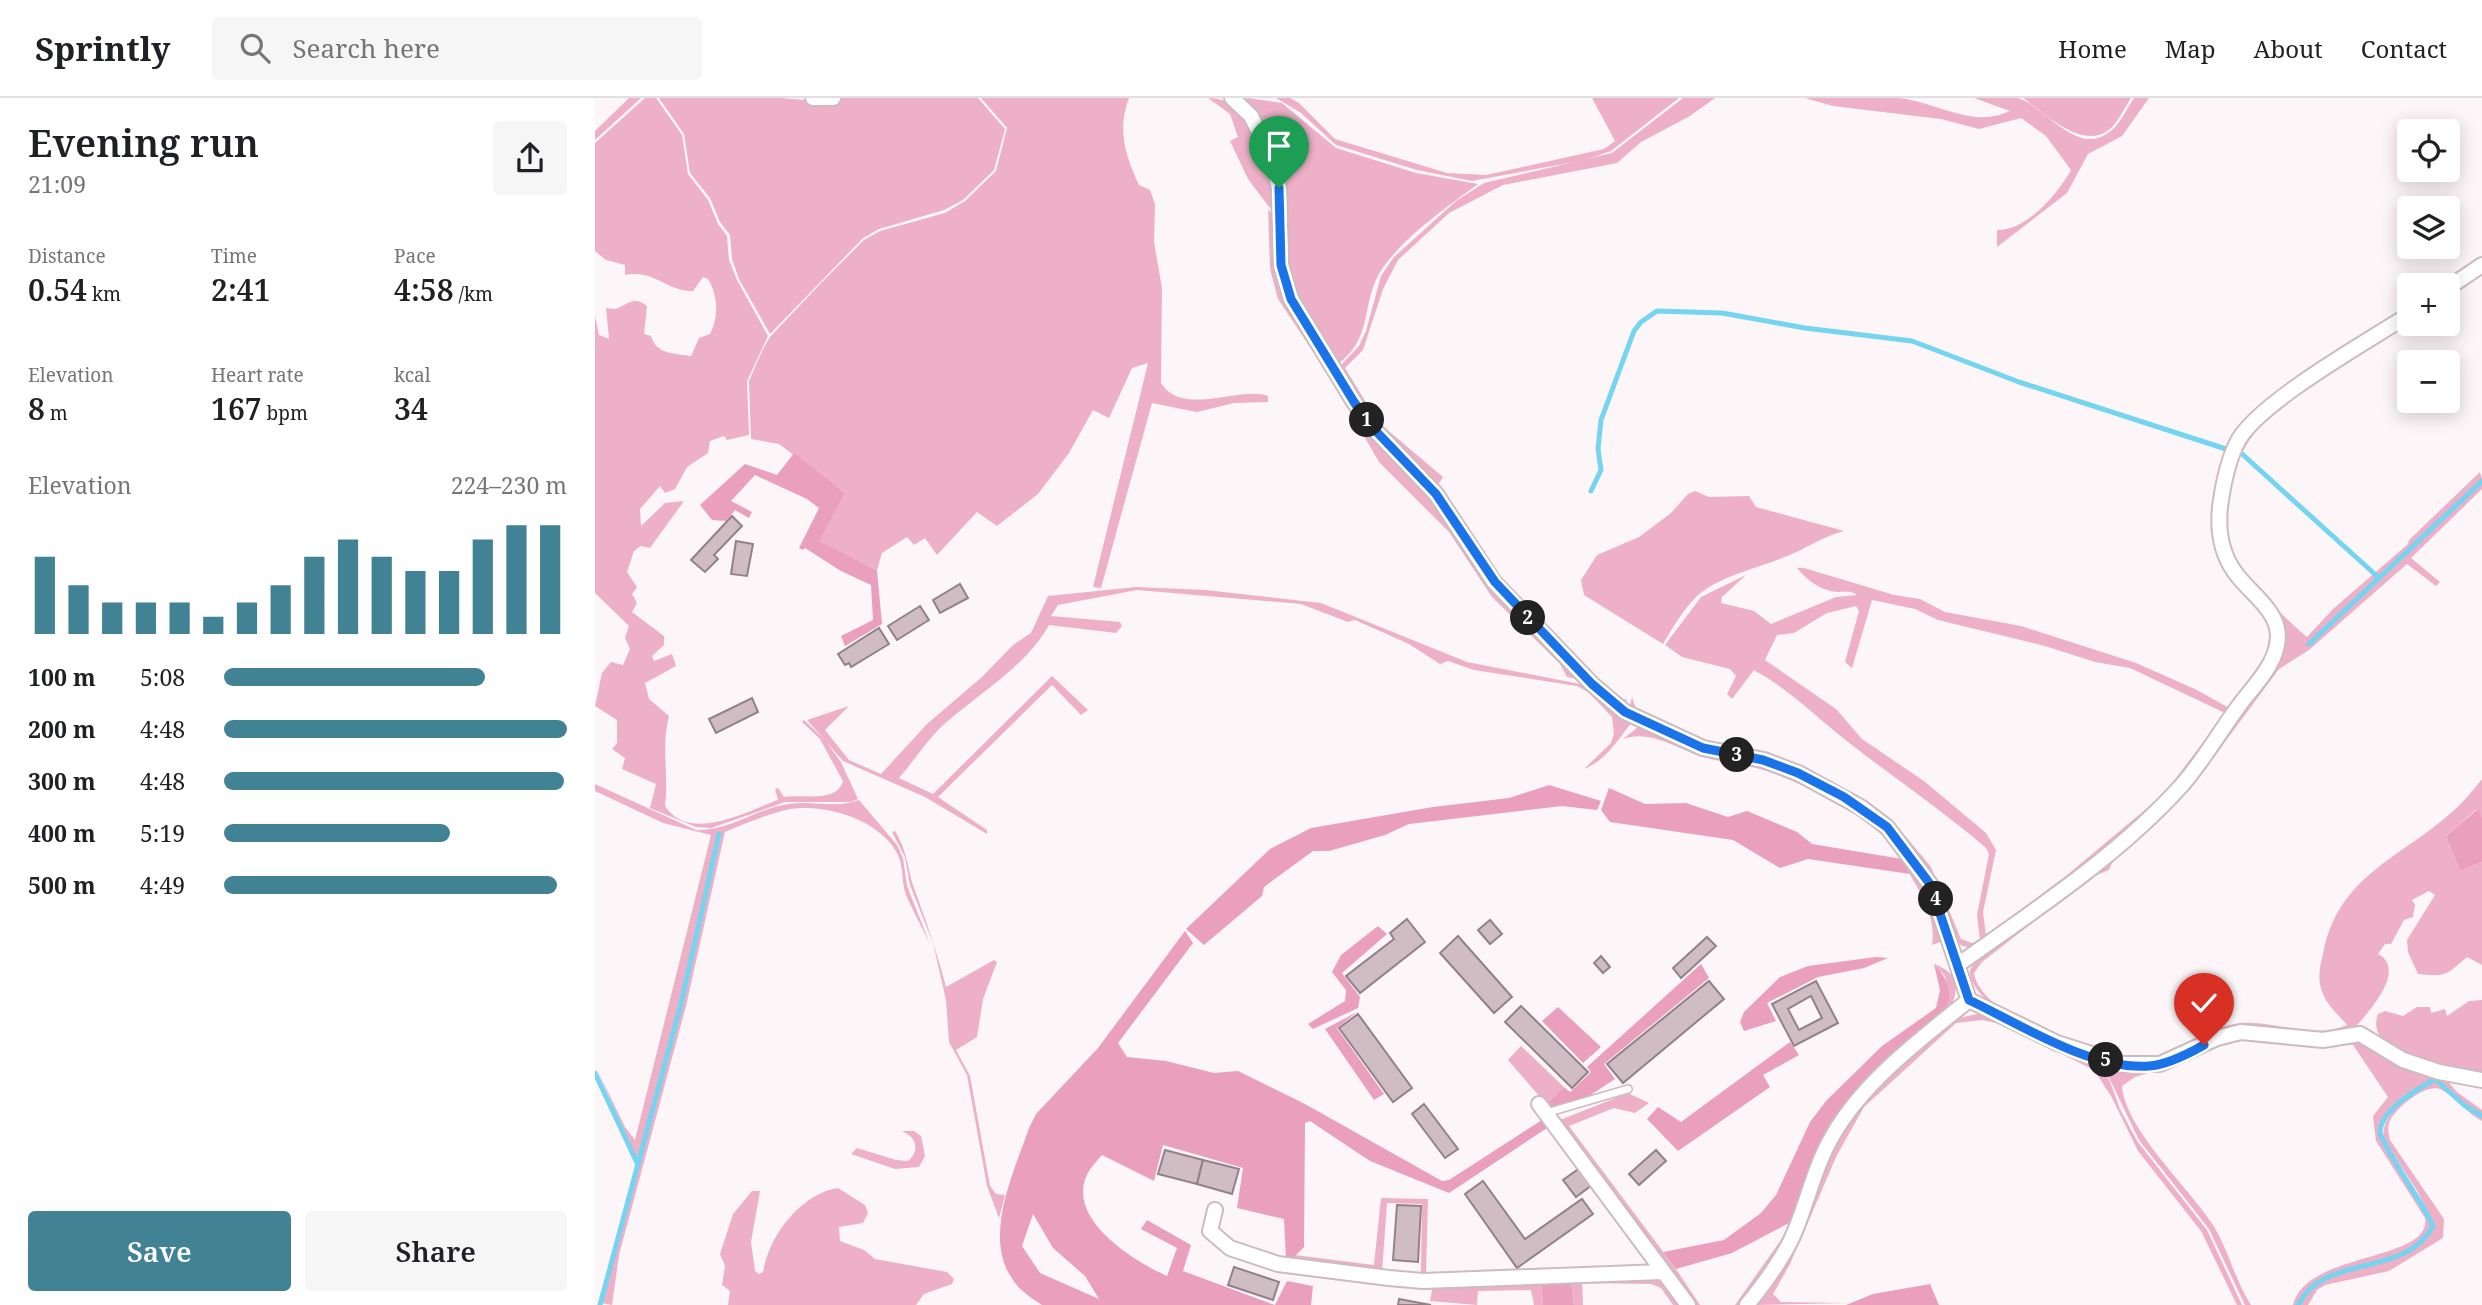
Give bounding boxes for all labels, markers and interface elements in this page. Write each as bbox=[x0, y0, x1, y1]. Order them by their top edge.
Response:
search box bbox=[212, 17, 702, 80]
text: Sprintly bbox=[35, 26, 170, 71]
icon: search bbox=[236, 29, 274, 67]
text: Search here bbox=[292, 30, 440, 66]
text: Home bbox=[2058, 32, 2127, 65]
text: Map bbox=[2165, 32, 2216, 65]
text: About bbox=[2254, 32, 2323, 65]
text: Contact bbox=[2361, 32, 2447, 65]
text: Evening run bbox=[28, 116, 259, 168]
pin bbox=[1249, 116, 1309, 188]
map controls bbox=[2397, 119, 2460, 413]
button: locate bbox=[2397, 119, 2460, 182]
button: share bbox=[493, 121, 567, 195]
icon: arrive bbox=[1260, 127, 1298, 165]
text: 21:09 bbox=[28, 168, 86, 200]
button: layers bbox=[2397, 196, 2460, 259]
text: Distance bbox=[28, 243, 106, 269]
text: Time bbox=[211, 243, 257, 269]
text: Pace bbox=[394, 243, 436, 269]
text: 0.54 bbox=[28, 269, 87, 310]
text: 2:41 bbox=[211, 269, 271, 310]
text: 4:58 bbox=[394, 269, 454, 310]
button: + bbox=[2397, 273, 2460, 336]
text: km bbox=[87, 281, 121, 307]
text: /km bbox=[454, 281, 493, 307]
button: − bbox=[2397, 350, 2460, 413]
text: Elevation bbox=[28, 362, 114, 388]
text: Heart rate bbox=[211, 362, 304, 388]
text: kcal bbox=[394, 362, 431, 388]
text: 8 bbox=[28, 388, 45, 429]
text: 167 bbox=[211, 388, 262, 429]
text: 34 bbox=[394, 388, 428, 429]
text: m bbox=[45, 400, 68, 426]
text: bpm bbox=[262, 400, 308, 426]
pin: 1 bbox=[1349, 402, 1385, 438]
text: 1 bbox=[1361, 406, 1372, 432]
text: Elevation bbox=[28, 469, 132, 501]
text: 224–230 m bbox=[451, 469, 567, 501]
pin: 2 bbox=[1511, 601, 1545, 636]
text: 2 bbox=[1522, 604, 1533, 630]
text: 100 m bbox=[28, 661, 96, 693]
text: 5:08 bbox=[140, 661, 185, 693]
text: 200 m bbox=[28, 713, 96, 745]
text: 4:48 bbox=[140, 713, 185, 745]
pin: 3 bbox=[1719, 738, 1755, 772]
text: 3 bbox=[1731, 741, 1742, 767]
text: 300 m bbox=[28, 765, 96, 797]
text: 4:48 bbox=[140, 765, 185, 797]
text: 400 m bbox=[28, 817, 96, 849]
text: 5:19 bbox=[140, 817, 185, 849]
text: 500 m bbox=[28, 869, 96, 901]
text: 4:49 bbox=[140, 869, 185, 901]
pin: 4 bbox=[1919, 882, 1953, 916]
text: 4 bbox=[1930, 885, 1941, 911]
pin bbox=[2174, 973, 2234, 1045]
icon: check bbox=[2185, 984, 2223, 1022]
pin: 5 bbox=[2089, 1042, 2123, 1077]
text: 5 bbox=[2100, 1046, 2111, 1072]
button: Save bbox=[28, 1211, 291, 1291]
button: Share bbox=[305, 1211, 567, 1291]

